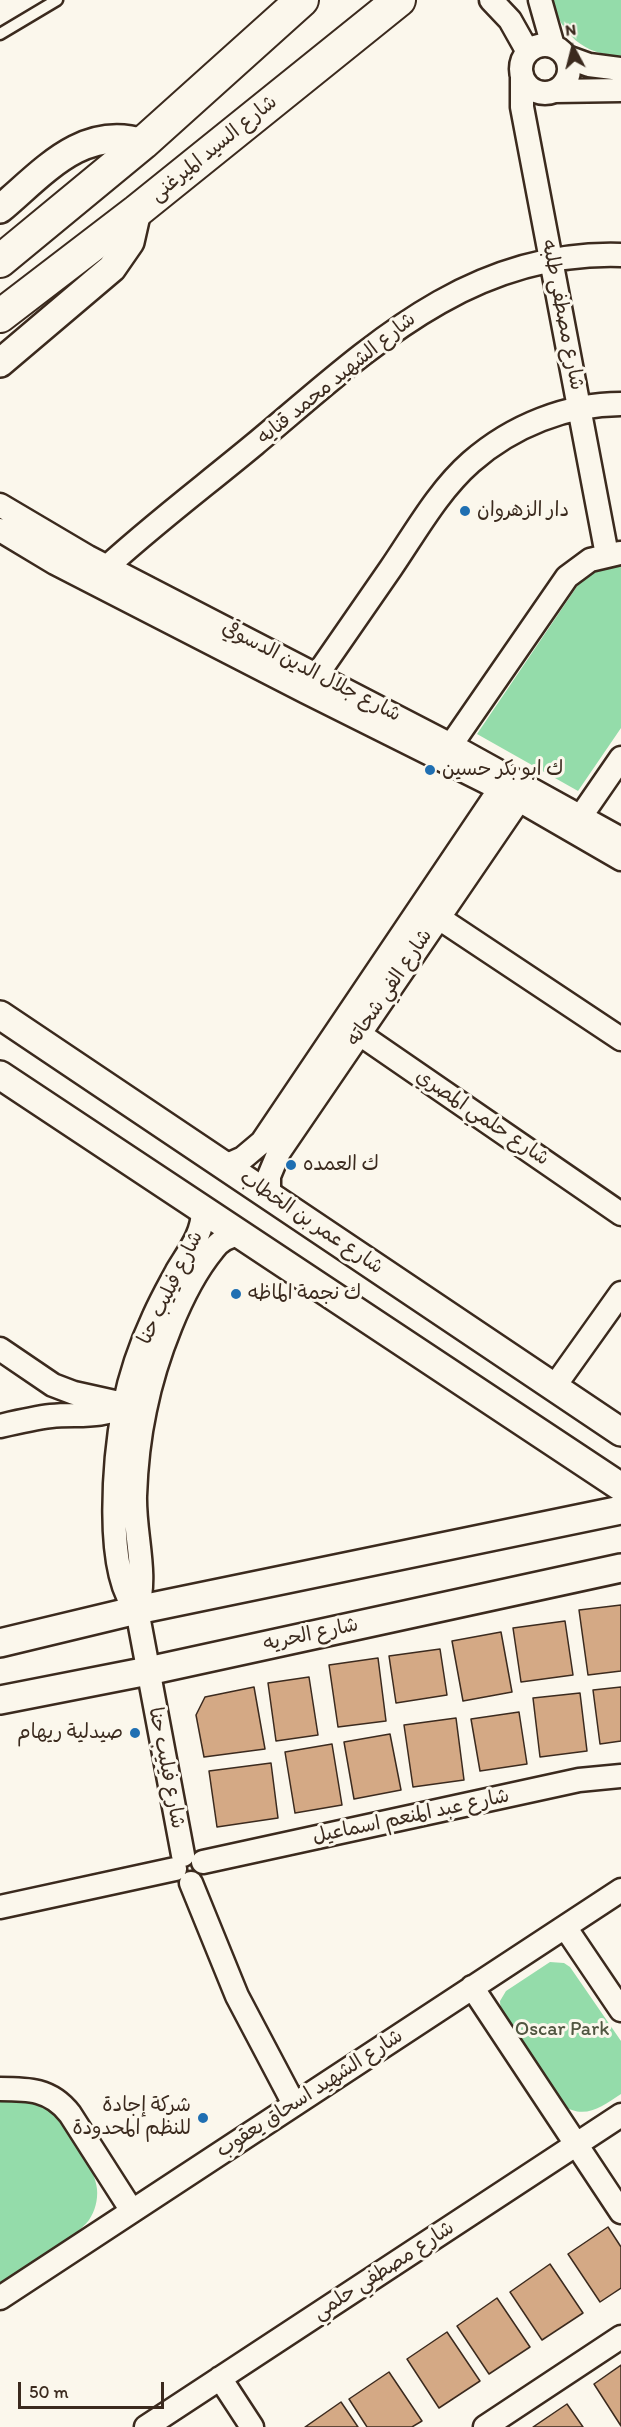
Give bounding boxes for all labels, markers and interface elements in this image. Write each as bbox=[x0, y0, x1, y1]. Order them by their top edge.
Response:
north arrow bbox=[543, 18, 603, 78]
text: N bbox=[564, 20, 577, 40]
street label: شارع السيد الميرغنى bbox=[146, 90, 282, 208]
street label: شارع مصطفى طلبه bbox=[536, 238, 588, 392]
street label: شارع الشهيد محمد قنايه bbox=[253, 308, 421, 450]
place label: دار الزهروان bbox=[477, 499, 569, 523]
marker: دار الزهروان bbox=[458, 504, 472, 518]
street label: شارع جلال الدين الدسوقي bbox=[217, 616, 405, 728]
place label: ك ابو بكر حسين bbox=[442, 758, 563, 782]
marker: ك ابو بكر حسين bbox=[423, 763, 437, 777]
street label: شارع الفي شحاته bbox=[342, 925, 438, 1051]
street label: شارع حلمي المصري bbox=[411, 1065, 553, 1171]
place label: ك العمده bbox=[303, 1153, 379, 1177]
marker: ك العمده bbox=[284, 1158, 298, 1172]
street label: شارع عمر بن الخطاب bbox=[235, 1166, 387, 1280]
street label: شارع فيليب حنا bbox=[133, 1227, 209, 1349]
place label: ك نجمة الماظه bbox=[248, 1282, 361, 1306]
marker: ك نجمة الماظه bbox=[229, 1287, 243, 1301]
street label: شارع الحريه bbox=[261, 1613, 361, 1657]
street label: شارع فيليب حنا bbox=[142, 1705, 190, 1831]
place label: صيدلية ريهام bbox=[17, 1721, 123, 1745]
marker: صيدلية ريهام bbox=[128, 1726, 142, 1740]
street label: شارع عبد المنعم اسماعيل bbox=[310, 1784, 512, 1850]
park label: Oscar Park bbox=[515, 2018, 609, 2042]
street label: شارع الشهيد اسحاق يعقوب bbox=[212, 2025, 408, 2163]
place label: شركة إجادة للنظم المحدودة bbox=[72, 2094, 191, 2141]
marker: شركة إجادة للنظم المحدودة bbox=[196, 2111, 210, 2125]
street label: شارع مصطفي حلمي bbox=[309, 2216, 459, 2326]
scale bar bbox=[21, 2370, 166, 2408]
text: 50 m bbox=[29, 2381, 69, 2403]

